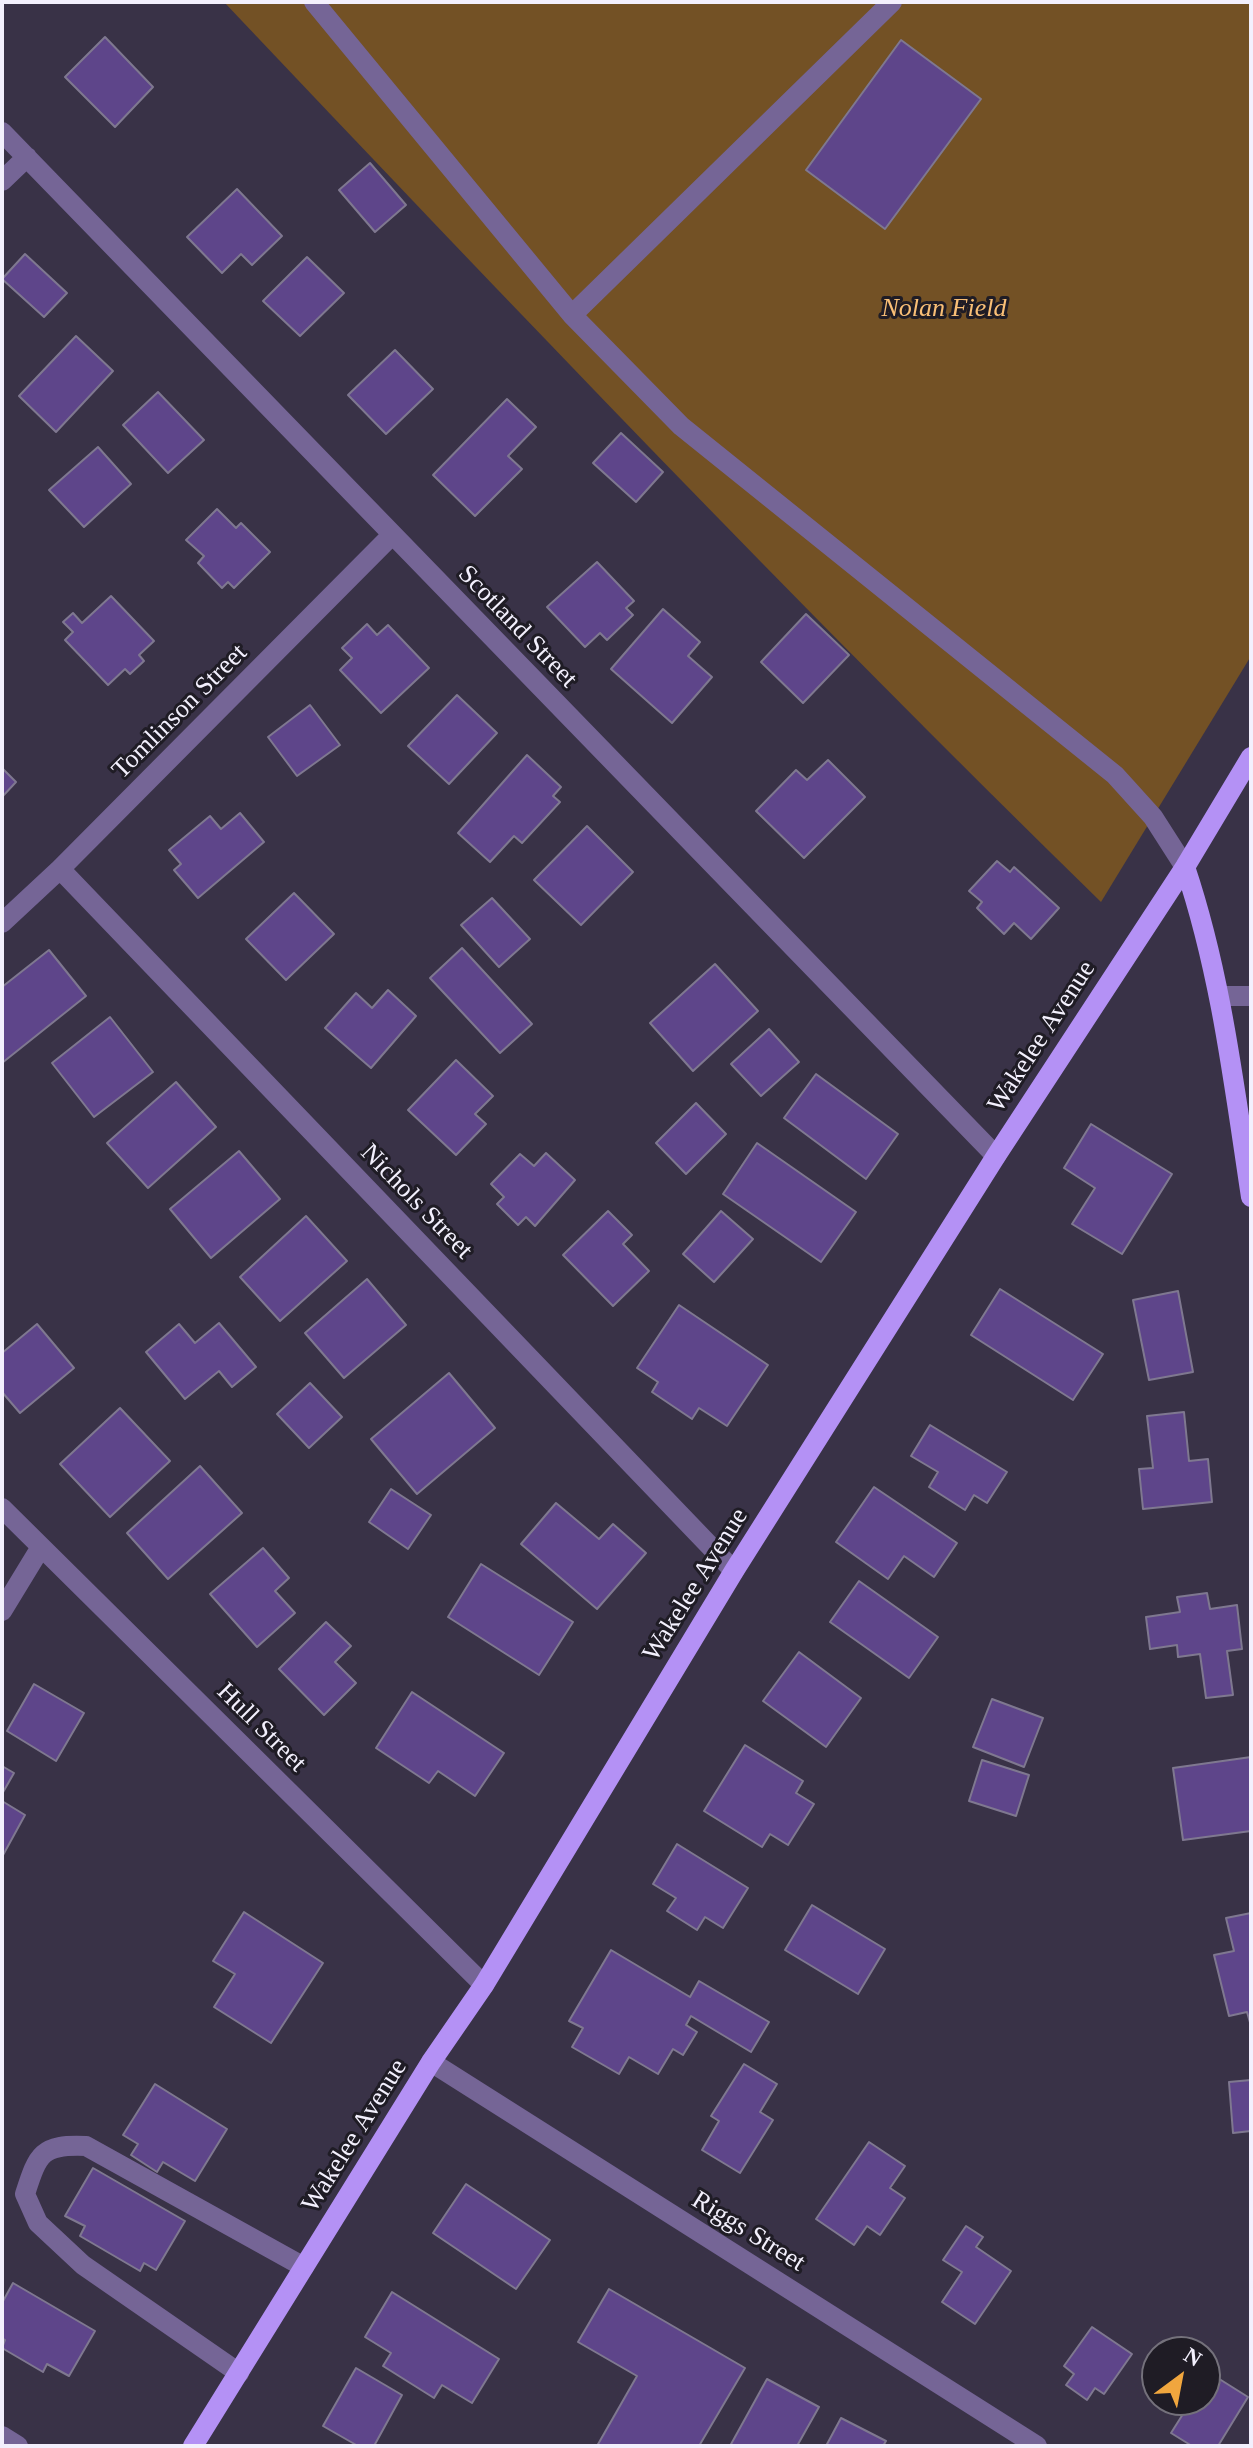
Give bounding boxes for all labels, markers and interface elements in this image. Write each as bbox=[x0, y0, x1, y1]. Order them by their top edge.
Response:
park label: Nolan Field bbox=[882, 293, 1006, 325]
street label: Scotland Street bbox=[451, 559, 583, 695]
street label: Tomlinson Street bbox=[106, 638, 254, 786]
street label: Wakelee Avenue bbox=[981, 955, 1103, 1119]
street label: Nichols Street bbox=[353, 1138, 479, 1266]
street label: Wakelee Avenue bbox=[637, 1503, 755, 1667]
street label: Hull Street bbox=[210, 1677, 312, 1779]
street label: Wakelee Avenue bbox=[296, 2054, 414, 2218]
street label: Riggs Street bbox=[686, 2185, 810, 2279]
north arrow bbox=[1141, 2336, 1221, 2416]
text: N bbox=[1180, 2342, 1206, 2372]

